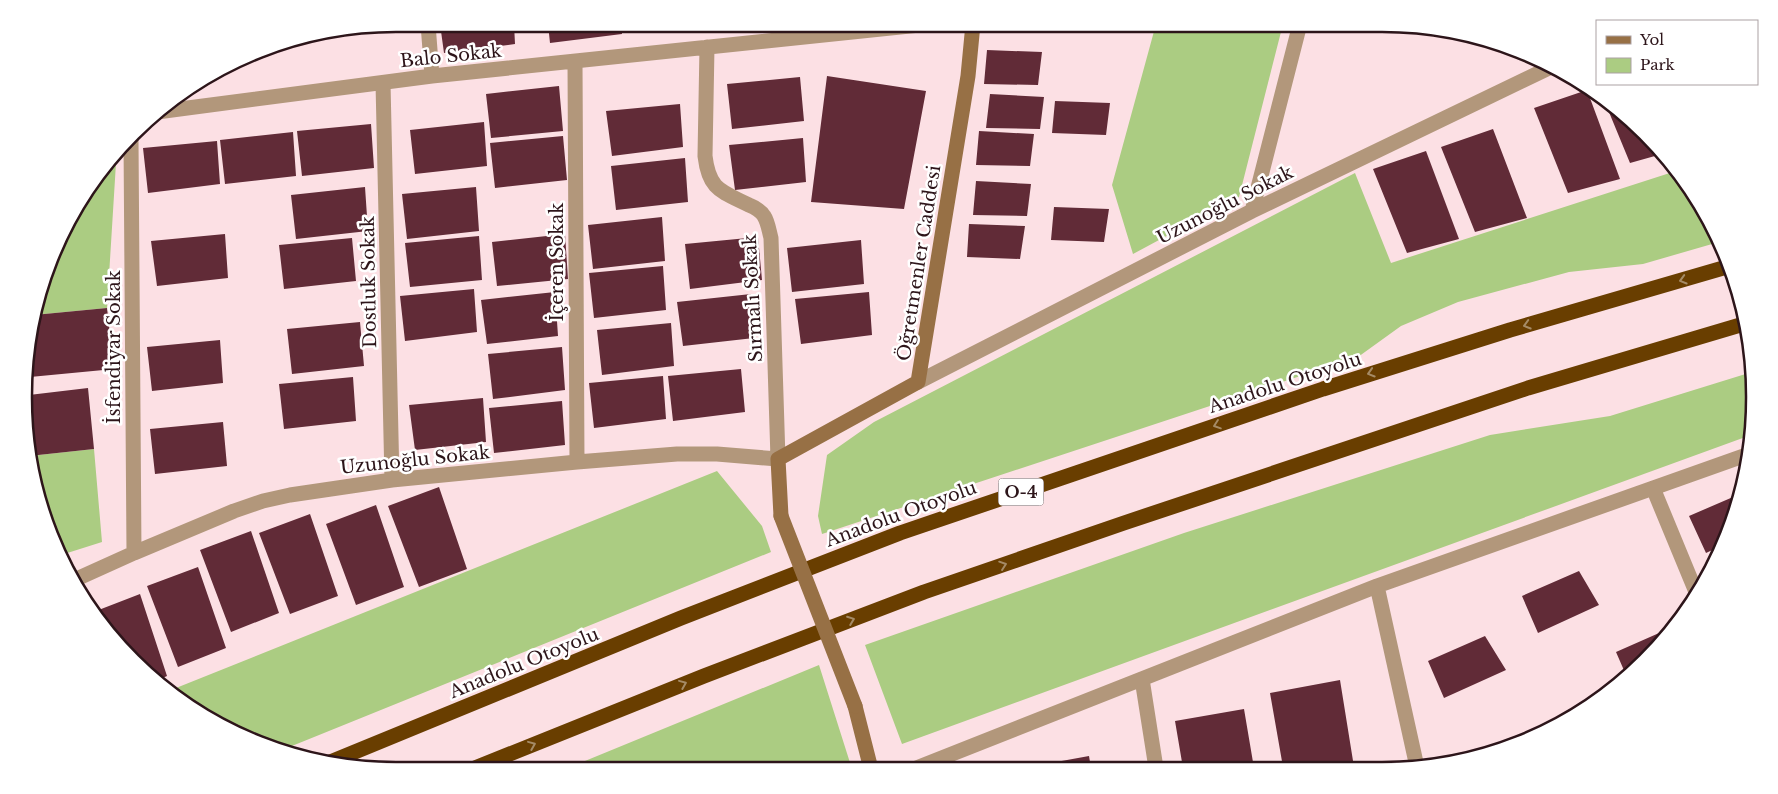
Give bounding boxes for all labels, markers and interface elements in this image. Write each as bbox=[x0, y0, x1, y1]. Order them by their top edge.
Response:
legend bbox=[1596, 20, 1758, 85]
text: Yol bbox=[1639, 30, 1664, 49]
street label: Balo Sokak bbox=[399, 40, 503, 72]
text: Park bbox=[1640, 55, 1676, 74]
street label: Uzunoğlu Sokak bbox=[1153, 161, 1297, 249]
street label: Öğretmenler Caddesi bbox=[892, 163, 945, 363]
street label: İçeren Sokak bbox=[545, 203, 568, 321]
street label: Dostluk Sokak bbox=[357, 216, 381, 348]
street label: Sırmalı Sokak bbox=[739, 233, 767, 363]
street label: İsfendiyar Sokak bbox=[102, 270, 125, 424]
one-way arrow bbox=[1678, 274, 1687, 285]
one-way arrow bbox=[1522, 319, 1531, 330]
street label: Anadolu Otoyolu bbox=[1205, 348, 1364, 418]
one-way arrow bbox=[1368, 368, 1376, 378]
one-way arrow bbox=[1214, 419, 1222, 429]
street label: Uzunoğlu Sokak bbox=[339, 441, 491, 479]
street label: Anadolu Otoyolu bbox=[821, 476, 980, 552]
road number: O-4 bbox=[998, 478, 1044, 506]
one-way arrow bbox=[999, 560, 1007, 570]
one-way arrow bbox=[846, 616, 855, 626]
street label: Anadolu Otoyolu bbox=[445, 623, 602, 703]
one-way arrow bbox=[678, 680, 686, 690]
one-way arrow bbox=[527, 741, 536, 751]

